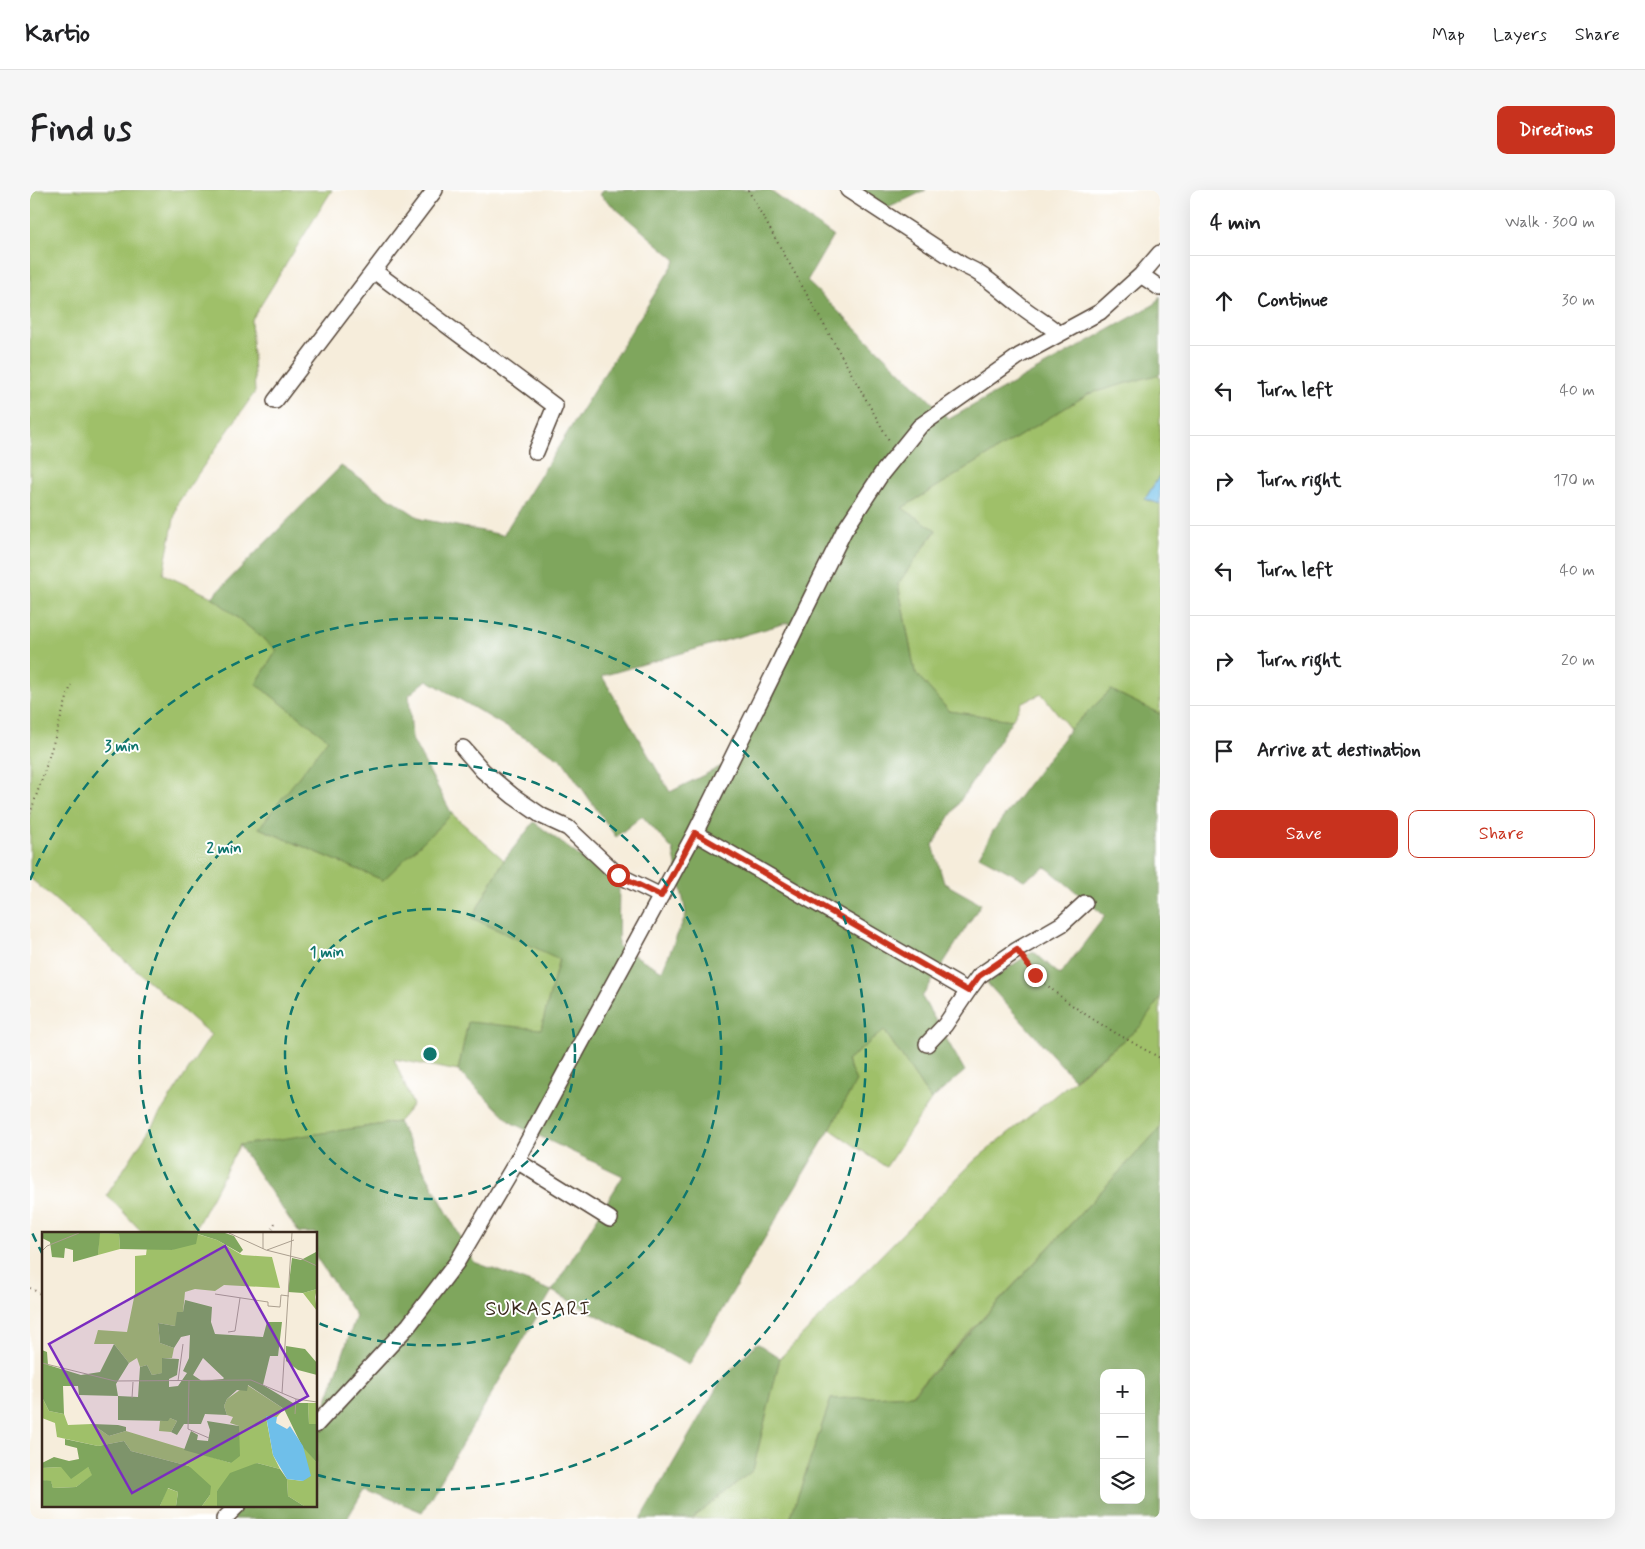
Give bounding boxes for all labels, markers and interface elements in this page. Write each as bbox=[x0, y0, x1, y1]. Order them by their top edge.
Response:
text: Kartio bbox=[25, 19, 90, 50]
text: Map bbox=[1432, 23, 1465, 47]
text: Layers bbox=[1493, 23, 1547, 47]
text: Share bbox=[1575, 23, 1620, 47]
button: Directions bbox=[1497, 106, 1615, 154]
text: Find us bbox=[30, 107, 132, 153]
text: 4 min bbox=[1210, 209, 1261, 237]
text: Walk · 300 m bbox=[1505, 212, 1595, 233]
icon: ahead bbox=[1210, 287, 1238, 315]
text: Continue bbox=[1257, 288, 1328, 313]
text: 30 m bbox=[1562, 290, 1595, 311]
icon: left bbox=[1210, 377, 1238, 405]
text: Turn left bbox=[1257, 378, 1333, 403]
text: 40 m bbox=[1559, 380, 1595, 401]
icon: right bbox=[1210, 467, 1238, 495]
text: Turn right bbox=[1257, 468, 1341, 493]
text: 170 m bbox=[1553, 470, 1595, 491]
icon: left bbox=[1210, 557, 1238, 585]
text: Turn left bbox=[1257, 558, 1333, 583]
text: 40 m bbox=[1559, 560, 1595, 581]
icon: right bbox=[1210, 647, 1238, 675]
text: Turn right bbox=[1257, 648, 1341, 673]
text: 20 m bbox=[1561, 650, 1595, 671]
text: 3 min bbox=[105, 737, 139, 757]
icon: arrive bbox=[1210, 737, 1238, 765]
text: Arrive at destination bbox=[1257, 738, 1421, 763]
button: Save bbox=[1210, 810, 1398, 858]
button: Share bbox=[1408, 810, 1595, 858]
text: 2 min bbox=[206, 839, 242, 859]
route start bbox=[607, 864, 630, 887]
text: 1 min bbox=[310, 943, 344, 963]
route end bbox=[1024, 964, 1047, 987]
centre of rings bbox=[421, 1045, 439, 1063]
inset map bbox=[42, 1232, 318, 1506]
district label: SUKASARI bbox=[485, 1296, 591, 1323]
map controls bbox=[1100, 1369, 1145, 1504]
button: + bbox=[1100, 1369, 1145, 1414]
button: − bbox=[1100, 1414, 1145, 1459]
button: layers bbox=[1100, 1459, 1145, 1504]

